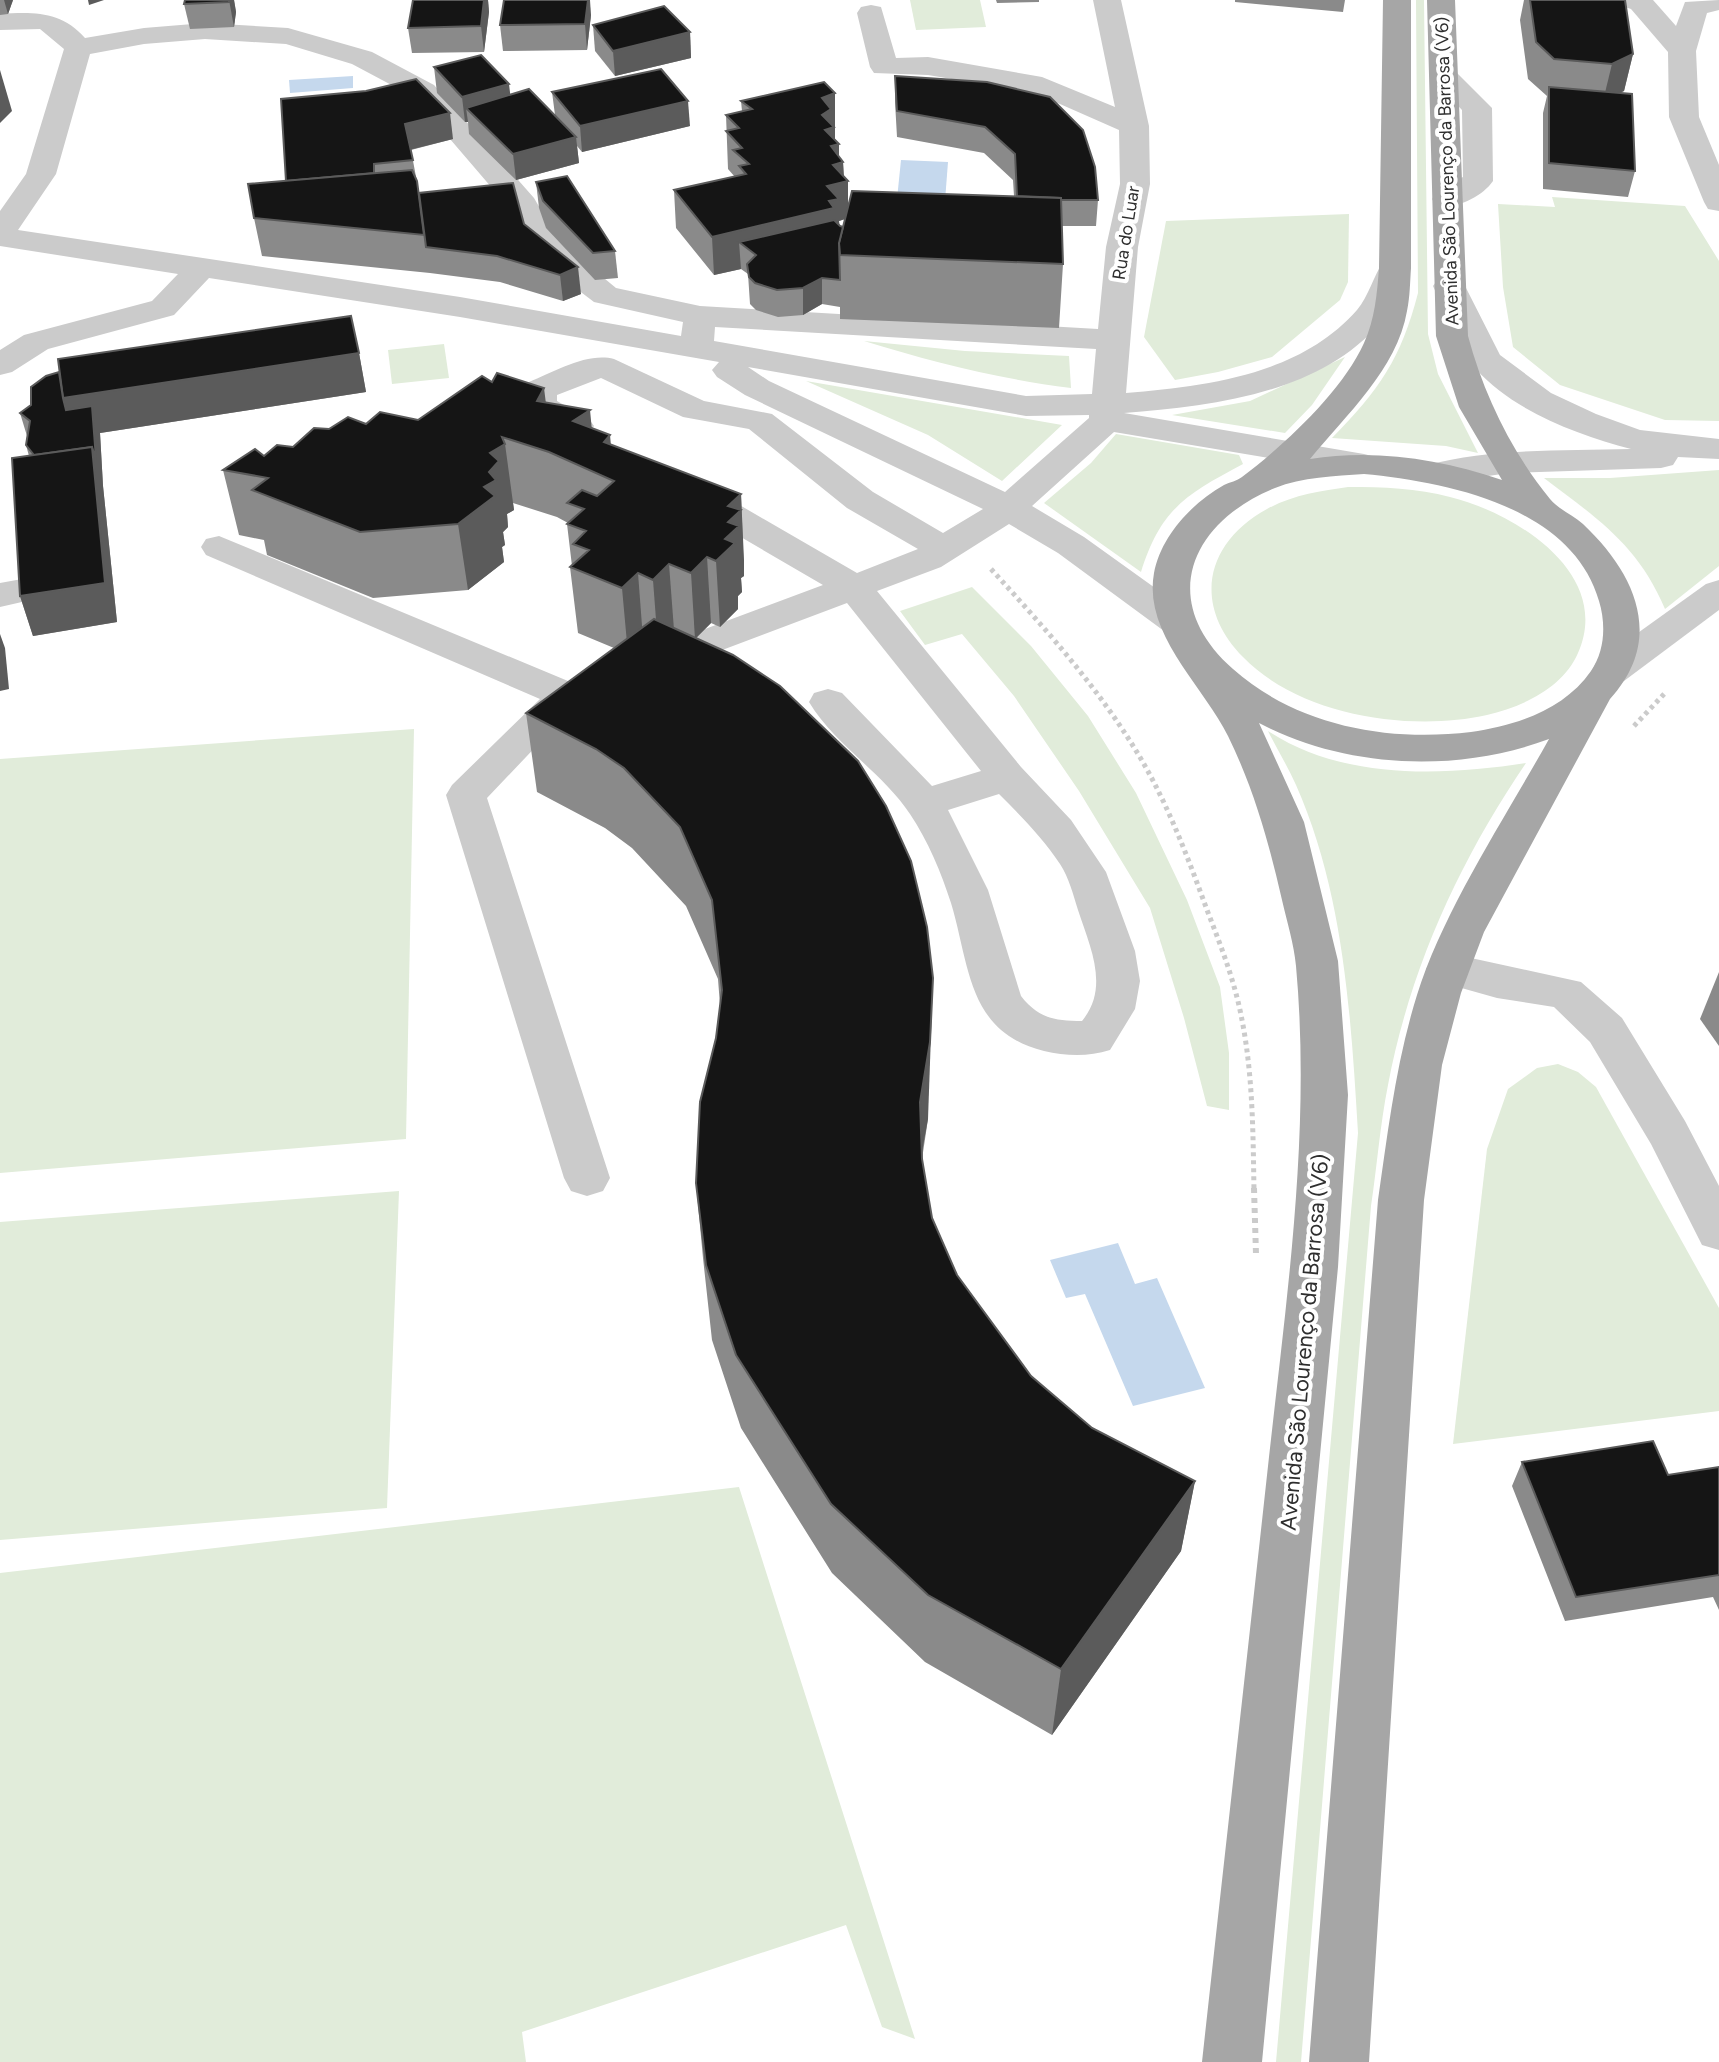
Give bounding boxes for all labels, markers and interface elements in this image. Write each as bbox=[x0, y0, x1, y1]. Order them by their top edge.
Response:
street label: Avenida São Lourenço da Barrosa (V6) bbox=[1431, 16, 1463, 326]
street label: Rua do Luar bbox=[1108, 184, 1144, 282]
street label: Avenida São Lourenço da Barrosa (V6) bbox=[1275, 1153, 1334, 1531]

